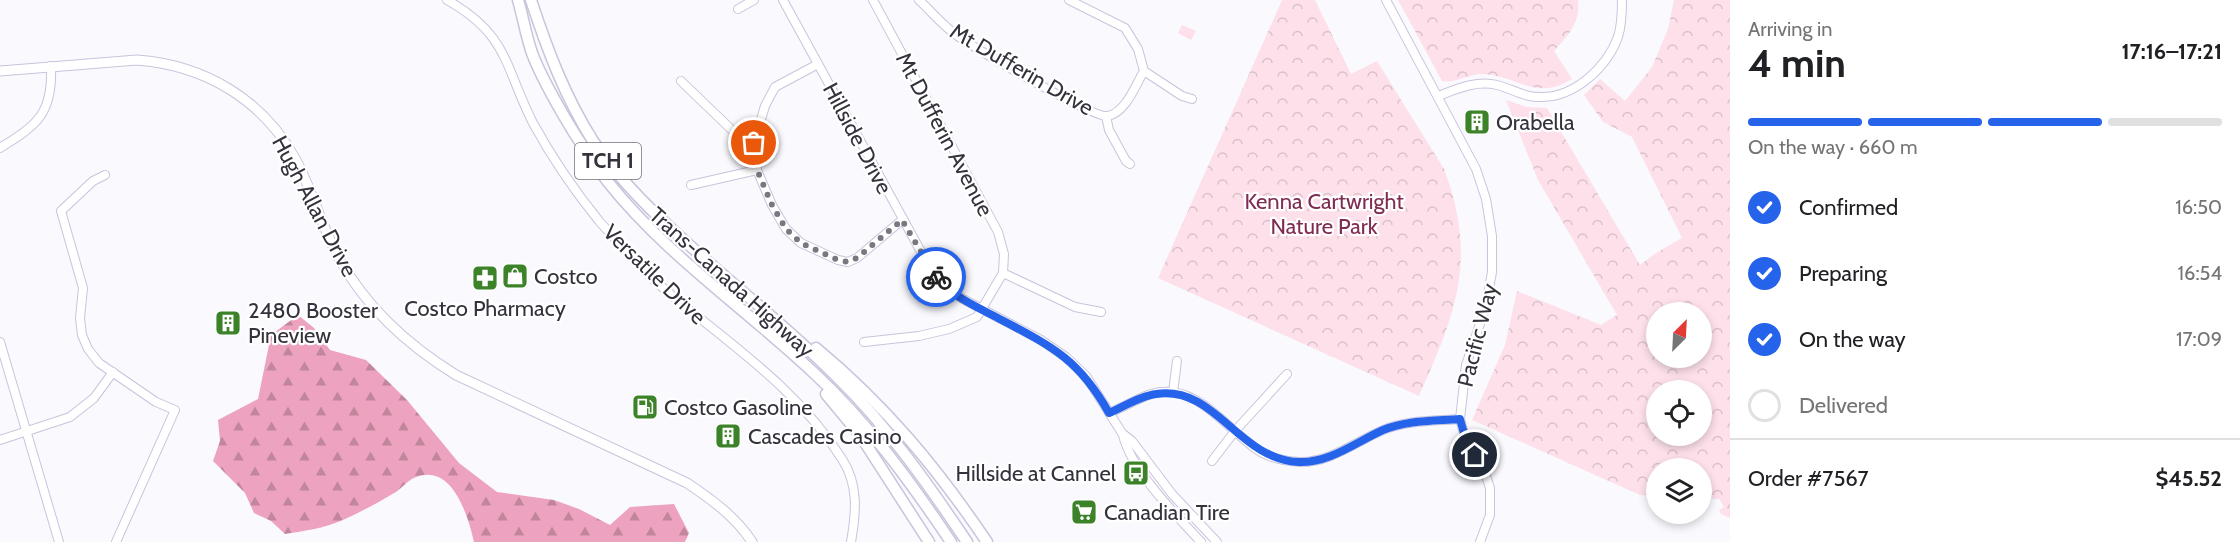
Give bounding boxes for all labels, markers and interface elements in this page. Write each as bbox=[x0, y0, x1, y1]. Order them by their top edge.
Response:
street label: Mt Dufferin Drive bbox=[945, 17, 1098, 121]
text: Arriving in bbox=[1748, 17, 1832, 41]
text: 17:16–17:21 bbox=[2121, 38, 2222, 65]
text: 4 min bbox=[1748, 39, 1846, 87]
street label: Mt Dufferin Avenue bbox=[890, 48, 999, 221]
street label: Hillside Drive bbox=[817, 78, 898, 198]
building icon: Orabella bbox=[1462, 107, 1492, 137]
place label: Orabella bbox=[1496, 109, 1575, 136]
pin bbox=[728, 117, 779, 168]
icon: bag bbox=[737, 126, 770, 159]
street label: Hugh Allan Drive bbox=[266, 131, 363, 281]
text: On the way · 660 m bbox=[1748, 135, 1917, 159]
road number: TCH 1 bbox=[575, 143, 641, 179]
park label: Kenna Cartwright Nature Park bbox=[1244, 188, 1404, 240]
icon: check bbox=[1748, 191, 1781, 224]
text: Confirmed bbox=[1799, 194, 1898, 221]
text: 16:50 bbox=[2175, 195, 2222, 219]
street label: Trans-Canada Highway bbox=[644, 201, 820, 363]
street label: Versatile Drive bbox=[598, 219, 712, 330]
courier bbox=[906, 247, 966, 307]
icon: check bbox=[1748, 257, 1781, 290]
text: Preparing bbox=[1799, 260, 1887, 287]
shop icon: Costco bbox=[500, 261, 530, 291]
icon: bike bbox=[920, 261, 953, 294]
text: 16:54 bbox=[2178, 261, 2222, 285]
pharmacy icon: Costco Pharmacy bbox=[470, 263, 500, 293]
place label: Costco bbox=[534, 263, 598, 290]
street label: Pacific Way bbox=[1452, 281, 1503, 390]
place label: Costco Pharmacy bbox=[404, 295, 566, 322]
place label: 2480 Booster Pineview bbox=[248, 297, 378, 349]
north arrow bbox=[1646, 302, 1712, 368]
map controls bbox=[1646, 302, 1712, 524]
building icon: 2480 Booster Pineview bbox=[213, 308, 243, 338]
icon: check bbox=[1748, 323, 1781, 356]
text: On the way bbox=[1799, 326, 1906, 353]
text: 17:09 bbox=[2176, 327, 2222, 351]
button: locate bbox=[1646, 380, 1712, 446]
fuel station icon: Costco Gasoline bbox=[630, 392, 660, 422]
text: Delivered bbox=[1799, 392, 1888, 419]
place label: Costco Gasoline bbox=[664, 394, 813, 421]
building icon: Cascades Casino bbox=[713, 421, 743, 451]
place label: Cascades Casino bbox=[748, 423, 902, 450]
pin bbox=[1449, 429, 1500, 480]
icon: home bbox=[1458, 438, 1491, 471]
bus stop icon: Hillside at Cannel bbox=[1121, 458, 1151, 488]
button: layers bbox=[1646, 458, 1712, 524]
place label: Hillside at Cannel bbox=[956, 460, 1117, 487]
text: Order #7567 bbox=[1748, 465, 1869, 492]
text: $45.52 bbox=[2155, 465, 2222, 492]
supermarket icon: Canadian Tire bbox=[1069, 497, 1099, 527]
place label: Canadian Tire bbox=[1104, 499, 1230, 526]

